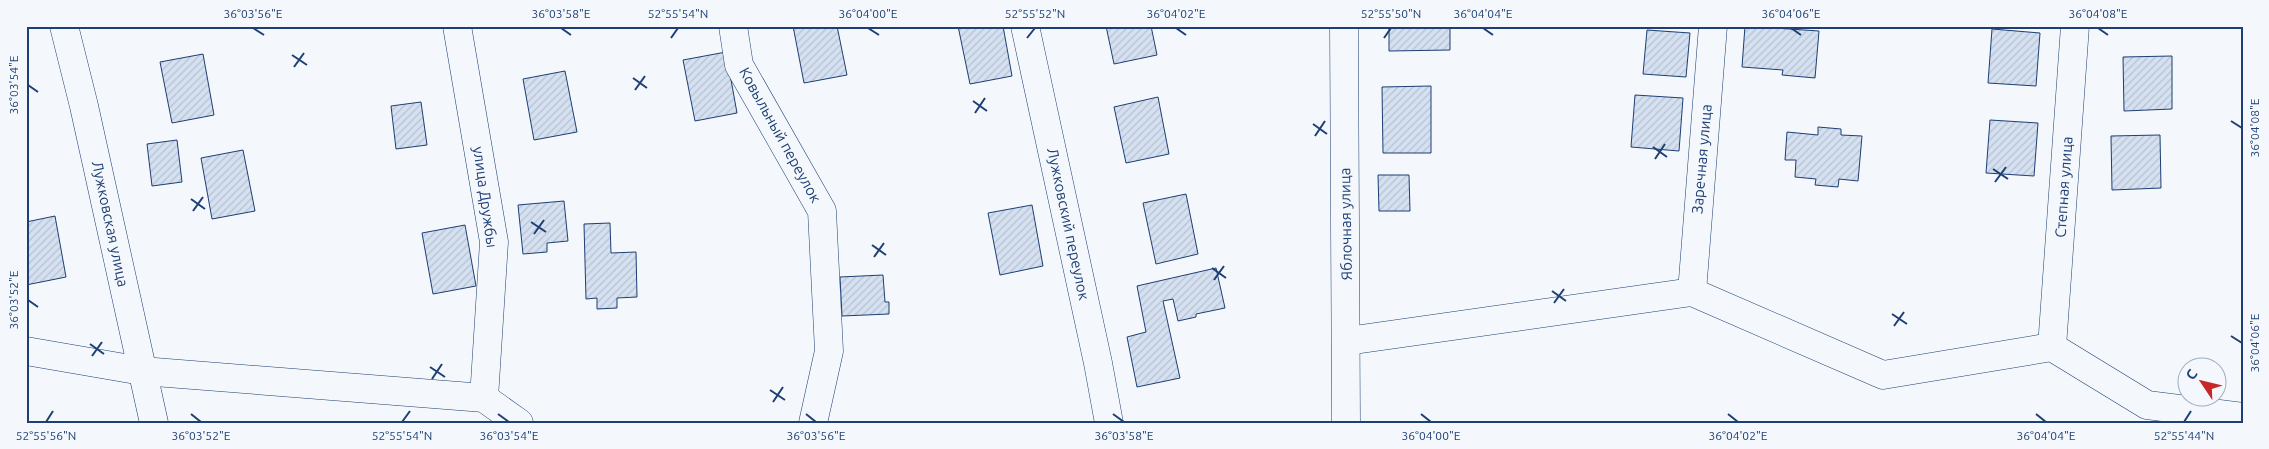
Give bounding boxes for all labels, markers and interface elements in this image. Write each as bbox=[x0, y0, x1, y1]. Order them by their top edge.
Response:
text: 36°03'56"E bbox=[224, 7, 283, 20]
text: 36°03'58"E bbox=[532, 7, 591, 20]
text: 52°55'54"N bbox=[648, 7, 708, 20]
text: 36°04'00"E bbox=[839, 7, 898, 20]
text: 52°55'52"N bbox=[1005, 7, 1065, 20]
text: 36°04'02"E bbox=[1147, 7, 1206, 20]
text: 52°55'50"N bbox=[1361, 7, 1421, 20]
text: 36°04'04"E bbox=[1454, 7, 1513, 20]
text: 36°04'06"E bbox=[1762, 7, 1821, 20]
text: 36°04'08"E bbox=[2069, 7, 2128, 20]
text: 36°03'54"E bbox=[7, 55, 20, 114]
street label: Ковыльный переулок bbox=[736, 64, 825, 206]
text: 36°04'08"E bbox=[2248, 98, 2261, 157]
street label: Заречная улица bbox=[1688, 103, 1715, 215]
street label: Степная улица bbox=[2051, 136, 2076, 238]
street label: улица Дружбы bbox=[470, 145, 501, 249]
street label: Лужковский переулок bbox=[1044, 146, 1093, 302]
street label: Лужковская улица bbox=[89, 159, 132, 288]
street label: Яблочная улица bbox=[1336, 168, 1355, 280]
text: 36°03'52"E bbox=[7, 270, 20, 329]
text: 36°04'06"E bbox=[2248, 313, 2261, 372]
north arrow bbox=[2176, 356, 2226, 406]
text: С bbox=[2182, 366, 2200, 383]
text: 52°55'56"N bbox=[16, 429, 76, 442]
text: 36°03'52"E bbox=[172, 429, 231, 442]
text: 52°55'54"N bbox=[372, 429, 432, 442]
text: 36°03'54"E bbox=[480, 429, 539, 442]
text: 36°03'56"E bbox=[787, 429, 846, 442]
text: 36°03'58"E bbox=[1095, 429, 1154, 442]
text: 36°04'00"E bbox=[1402, 429, 1461, 442]
text: 36°04'02"E bbox=[1709, 429, 1768, 442]
text: 36°04'04"E bbox=[2017, 429, 2076, 442]
text: 52°55'44"N bbox=[2154, 429, 2214, 442]

